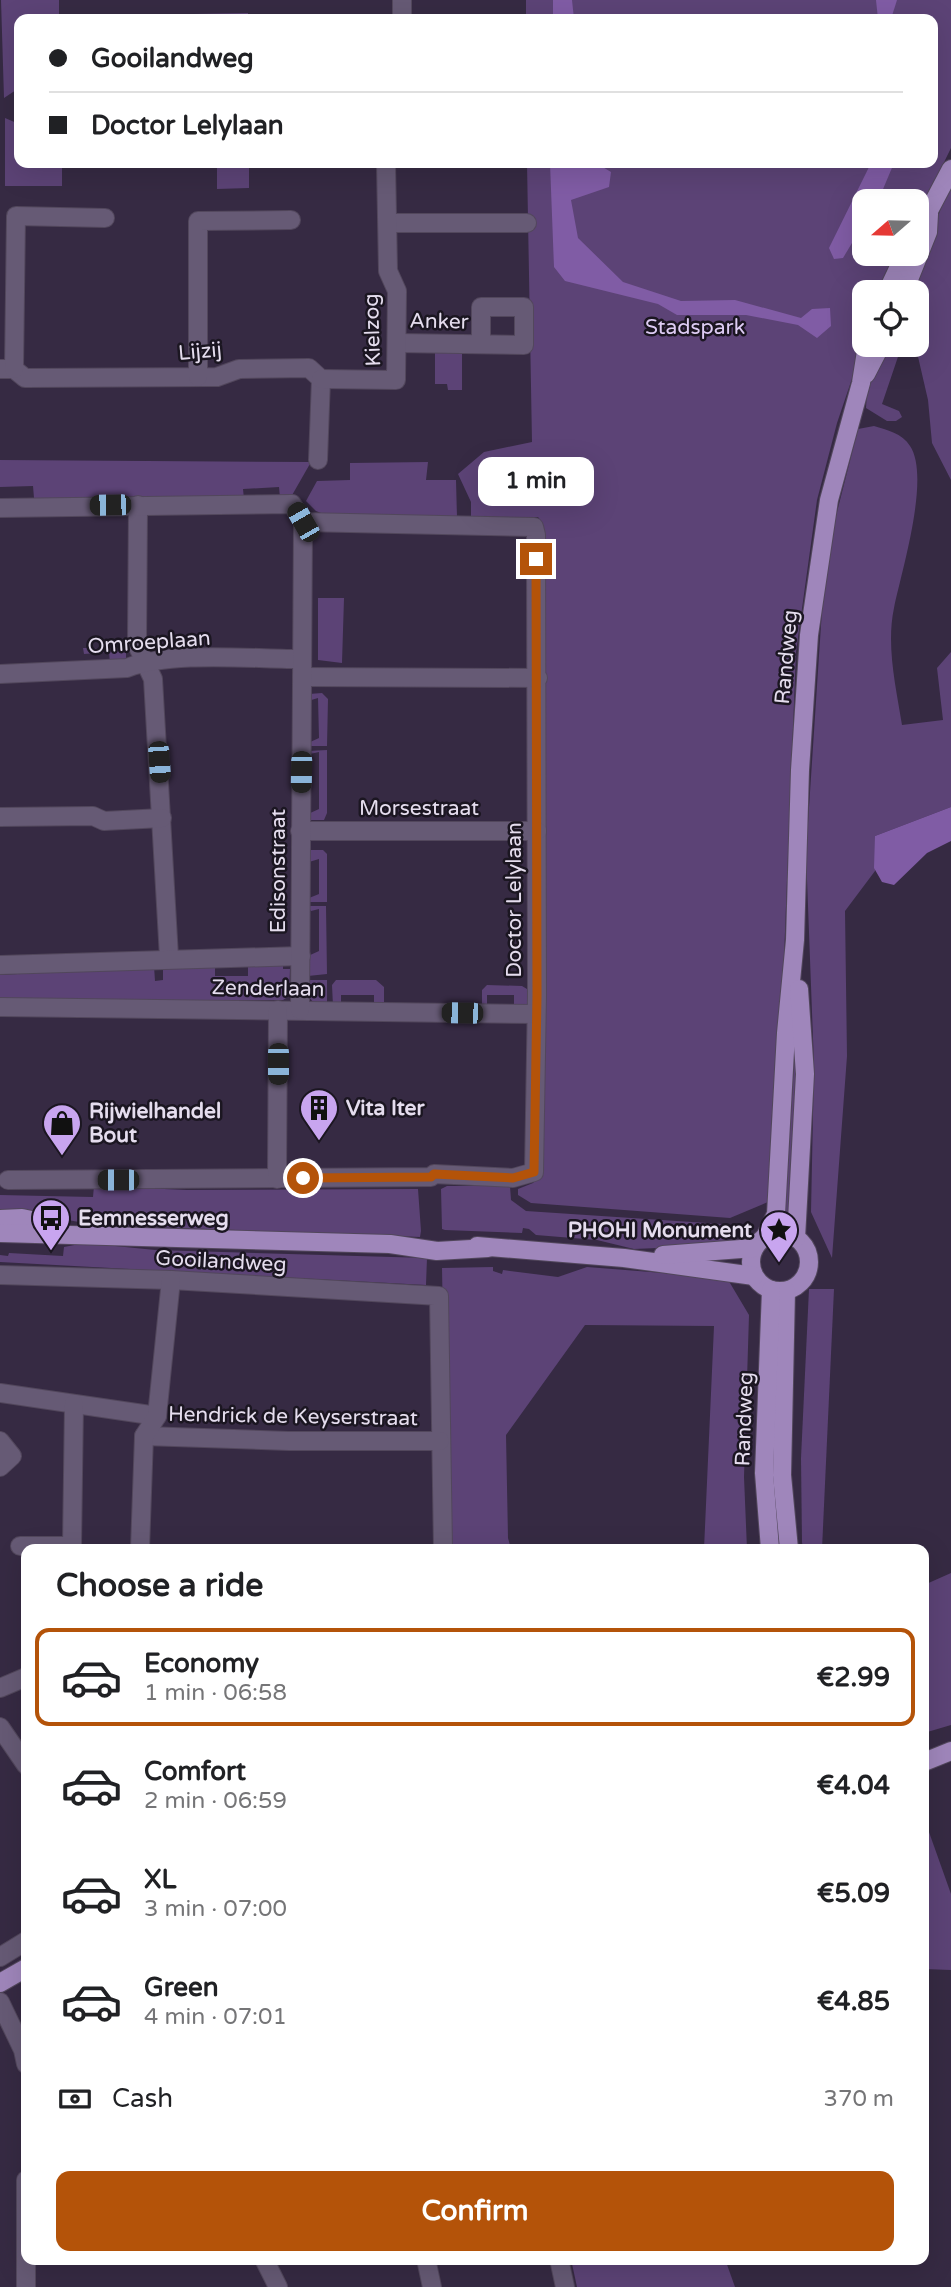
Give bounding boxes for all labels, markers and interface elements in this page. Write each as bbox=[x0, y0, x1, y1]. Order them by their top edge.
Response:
text: Gooilandweg bbox=[91, 43, 254, 74]
text: Doctor Lelylaan bbox=[91, 110, 284, 141]
north arrow bbox=[852, 189, 929, 266]
map controls bbox=[852, 189, 929, 357]
button: locate bbox=[852, 280, 929, 357]
street label: Kielzog bbox=[359, 293, 386, 367]
street label: Anker bbox=[409, 308, 469, 335]
park label: Stadspark bbox=[645, 315, 745, 340]
street label: Lijzij bbox=[177, 337, 223, 366]
callout: 1 min bbox=[478, 458, 594, 506]
text: 1 min bbox=[505, 467, 567, 495]
car bbox=[89, 494, 132, 516]
car bbox=[284, 499, 323, 545]
route end bbox=[520, 543, 552, 575]
street label: Randweg bbox=[770, 609, 803, 705]
street label: Omroeplaan bbox=[87, 626, 211, 659]
car bbox=[148, 740, 171, 784]
car bbox=[291, 751, 312, 793]
street label: Morsestraat bbox=[359, 796, 479, 821]
street label: Edisonstraat bbox=[266, 809, 291, 933]
street label: Doctor Lelylaan bbox=[502, 822, 527, 978]
street label: Zenderlaan bbox=[211, 975, 325, 1002]
car bbox=[441, 1002, 484, 1024]
car bbox=[268, 1043, 289, 1085]
building icon: Vita Iter bbox=[298, 1087, 340, 1142]
place label: Vita Iter bbox=[346, 1096, 425, 1121]
place label: Rijwielhandel Bout bbox=[89, 1099, 221, 1148]
shop icon: Rijwielhandel Bout bbox=[41, 1102, 83, 1157]
route start bbox=[287, 1162, 319, 1194]
car bbox=[98, 1170, 140, 1191]
bus stop icon: Eemnesserweg bbox=[30, 1197, 72, 1252]
place label: Eemnesserweg bbox=[78, 1206, 229, 1231]
place icon: PHOHI Monument bbox=[758, 1209, 800, 1264]
place label: PHOHI Monument bbox=[568, 1218, 752, 1243]
street label: Gooilandweg bbox=[155, 1246, 287, 1277]
street label: Randweg bbox=[730, 1371, 759, 1467]
street label: Hendrick de Keyserstraat bbox=[168, 1402, 418, 1431]
text: Choose a ride bbox=[56, 1567, 263, 1605]
icon: car bbox=[60, 1646, 123, 1709]
text: Economy bbox=[144, 1648, 259, 1679]
text: €2.99 bbox=[817, 1662, 890, 1693]
text: 1 min · 06:58 bbox=[144, 1679, 287, 1707]
icon: car bbox=[60, 1754, 123, 1817]
text: Comfort bbox=[144, 1756, 246, 1787]
text: €4.04 bbox=[817, 1770, 890, 1801]
text: 2 min · 06:59 bbox=[144, 1787, 287, 1815]
icon: car bbox=[60, 1862, 123, 1925]
text: XL bbox=[144, 1864, 176, 1895]
text: €5.09 bbox=[817, 1878, 890, 1909]
text: 3 min · 07:00 bbox=[144, 1895, 287, 1923]
icon: car bbox=[60, 1970, 123, 2033]
text: Green bbox=[144, 1972, 219, 2003]
text: €4.85 bbox=[817, 1986, 890, 2017]
text: 4 min · 07:01 bbox=[144, 2003, 287, 2031]
icon: cash bbox=[56, 2080, 94, 2118]
text: Cash bbox=[112, 2083, 173, 2114]
text: 370 m bbox=[824, 2085, 894, 2113]
button: Confirm bbox=[56, 2171, 894, 2251]

